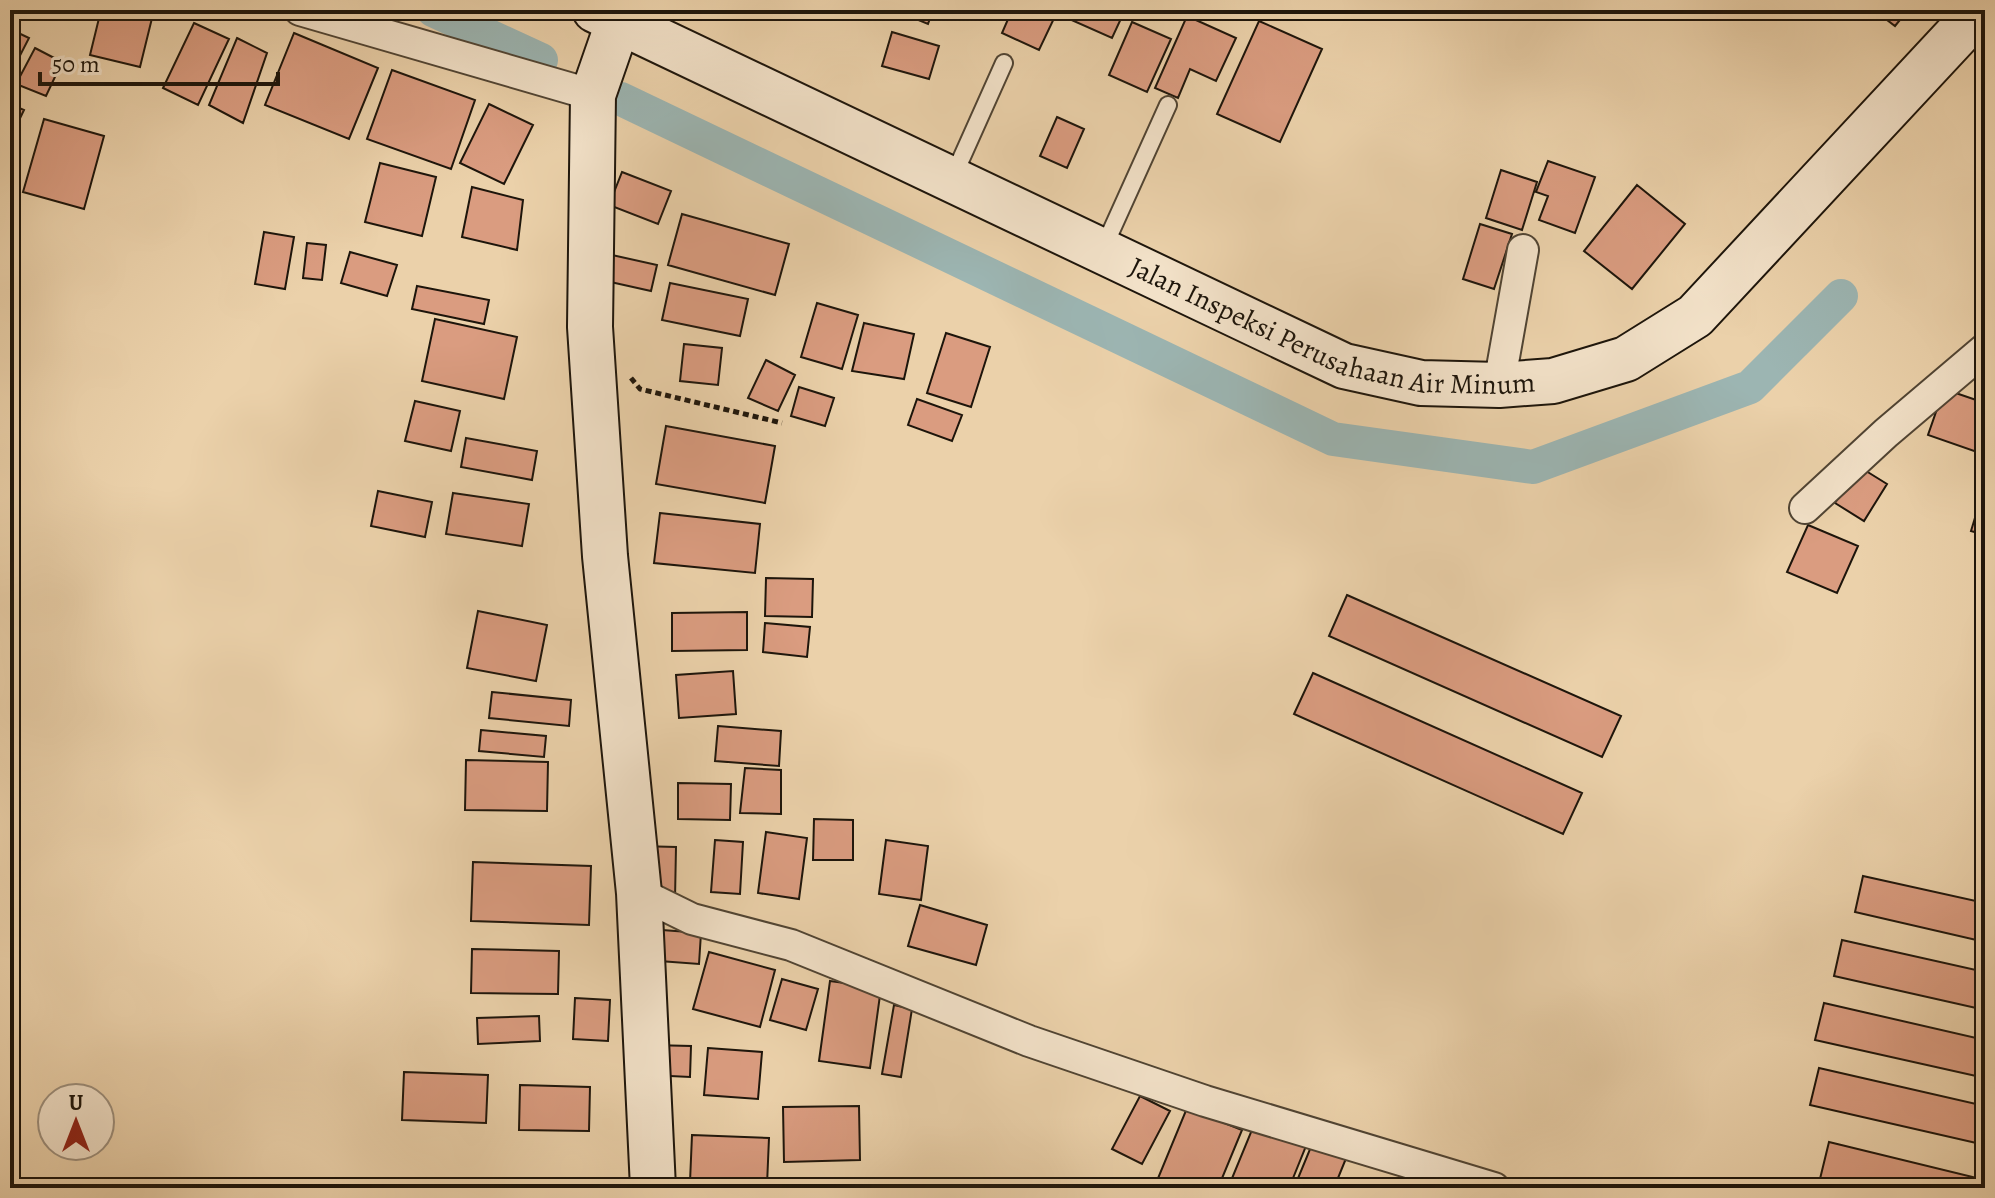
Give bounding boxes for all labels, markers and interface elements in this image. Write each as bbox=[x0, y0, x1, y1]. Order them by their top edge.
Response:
scale bar bbox=[40, 36, 278, 86]
text: 50 m bbox=[52, 48, 100, 80]
street label: Jalan Inspeksi Perusahaan Air Minum bbox=[1123, 248, 1536, 404]
north arrow bbox=[36, 1082, 116, 1162]
text: U bbox=[69, 1088, 84, 1118]

